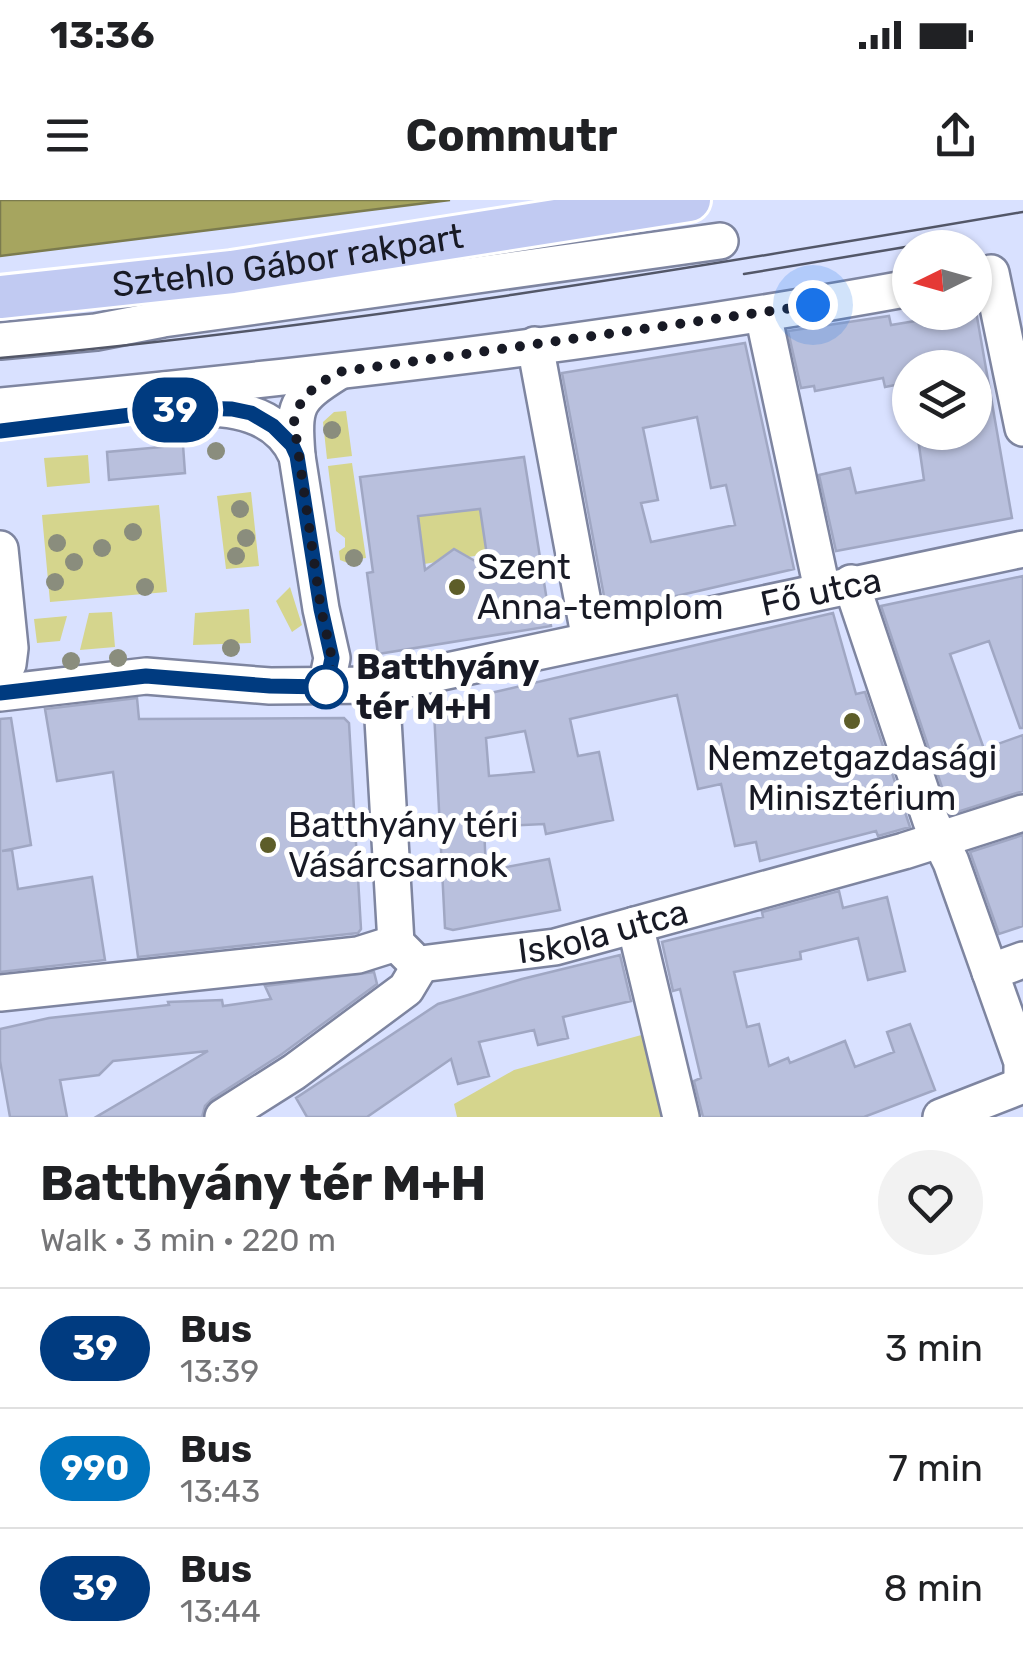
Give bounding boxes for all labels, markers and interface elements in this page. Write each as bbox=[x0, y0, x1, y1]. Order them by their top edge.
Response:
text: 13:36 bbox=[50, 12, 155, 58]
icon: menu bbox=[40, 108, 95, 163]
icon: share bbox=[928, 108, 983, 163]
text: Commutr bbox=[406, 109, 617, 162]
street label: Sztehlo Gábor rakpart bbox=[110, 215, 466, 306]
north arrow bbox=[892, 230, 992, 330]
map controls bbox=[892, 230, 992, 450]
your location bbox=[788, 280, 838, 330]
button: layers bbox=[892, 350, 992, 450]
line badge: 39 bbox=[130, 378, 220, 442]
text: 39 bbox=[152, 389, 198, 431]
place label: Szent Anna-templom bbox=[477, 546, 724, 628]
street label: Fő utca bbox=[757, 559, 885, 625]
marker: Szent Anna-templom bbox=[446, 576, 468, 598]
place label: Batthyány tér M+H bbox=[356, 646, 540, 728]
marker: Batthyány tér M+H bbox=[305, 666, 347, 708]
marker: Nemzetgazdasági Minisztérium bbox=[841, 710, 863, 732]
place label: Nemzetgazdasági Minisztérium bbox=[707, 737, 997, 819]
place label: Batthyány téri Vásárcsarnok bbox=[288, 804, 519, 886]
marker: Batthyány téri Vásárcsarnok bbox=[257, 834, 279, 856]
street label: Iskola utca bbox=[515, 890, 693, 973]
button: heart bbox=[878, 1150, 983, 1255]
text: Batthyány tér M+H bbox=[40, 1155, 486, 1212]
text: Walk · 3 min · 220 m bbox=[40, 1221, 336, 1259]
text: Bus bbox=[180, 1306, 252, 1352]
text: 3 min bbox=[885, 1325, 983, 1371]
text: 39 bbox=[72, 1327, 118, 1369]
text: 13:39 bbox=[180, 1352, 259, 1390]
text: Bus bbox=[180, 1426, 252, 1472]
text: 7 min bbox=[888, 1445, 983, 1491]
text: 990 bbox=[61, 1447, 129, 1489]
text: 13:43 bbox=[180, 1472, 260, 1510]
text: Bus bbox=[180, 1546, 252, 1592]
text: 8 min bbox=[884, 1565, 983, 1611]
text: 39 bbox=[72, 1567, 118, 1609]
text: 13:44 bbox=[180, 1592, 261, 1630]

